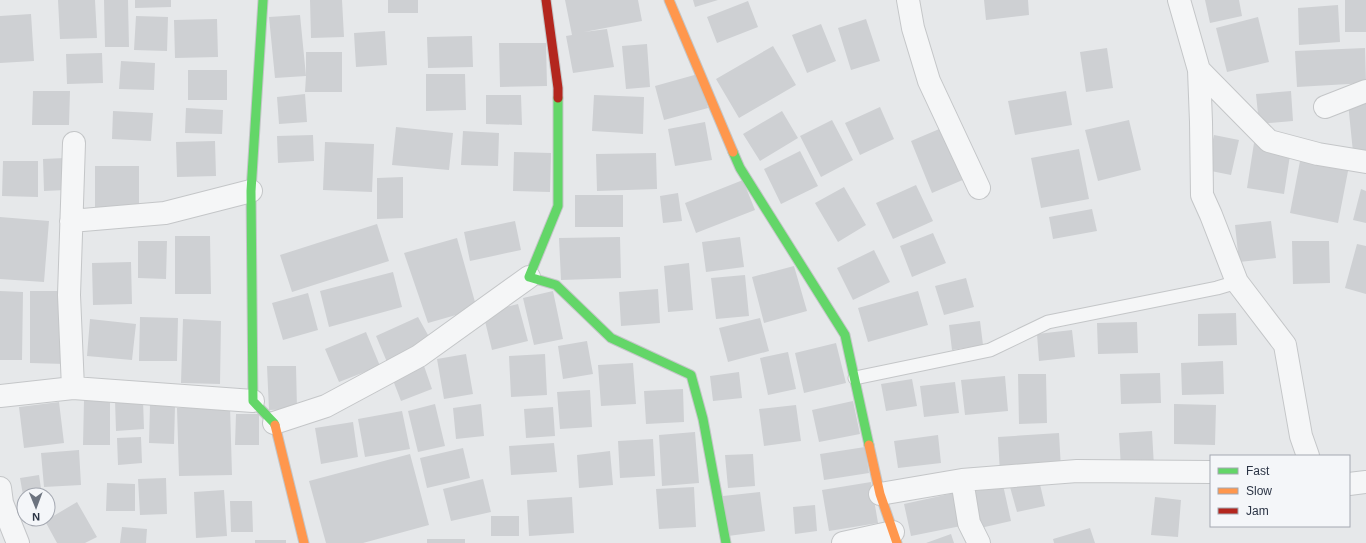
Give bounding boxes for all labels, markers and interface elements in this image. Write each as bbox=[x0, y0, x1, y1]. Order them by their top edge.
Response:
legend bbox=[1210, 455, 1350, 527]
text: Fast bbox=[1246, 464, 1270, 478]
text: Slow bbox=[1246, 484, 1272, 498]
north arrow bbox=[16, 487, 56, 527]
text: Jam bbox=[1246, 504, 1269, 518]
text: N bbox=[32, 511, 40, 523]

